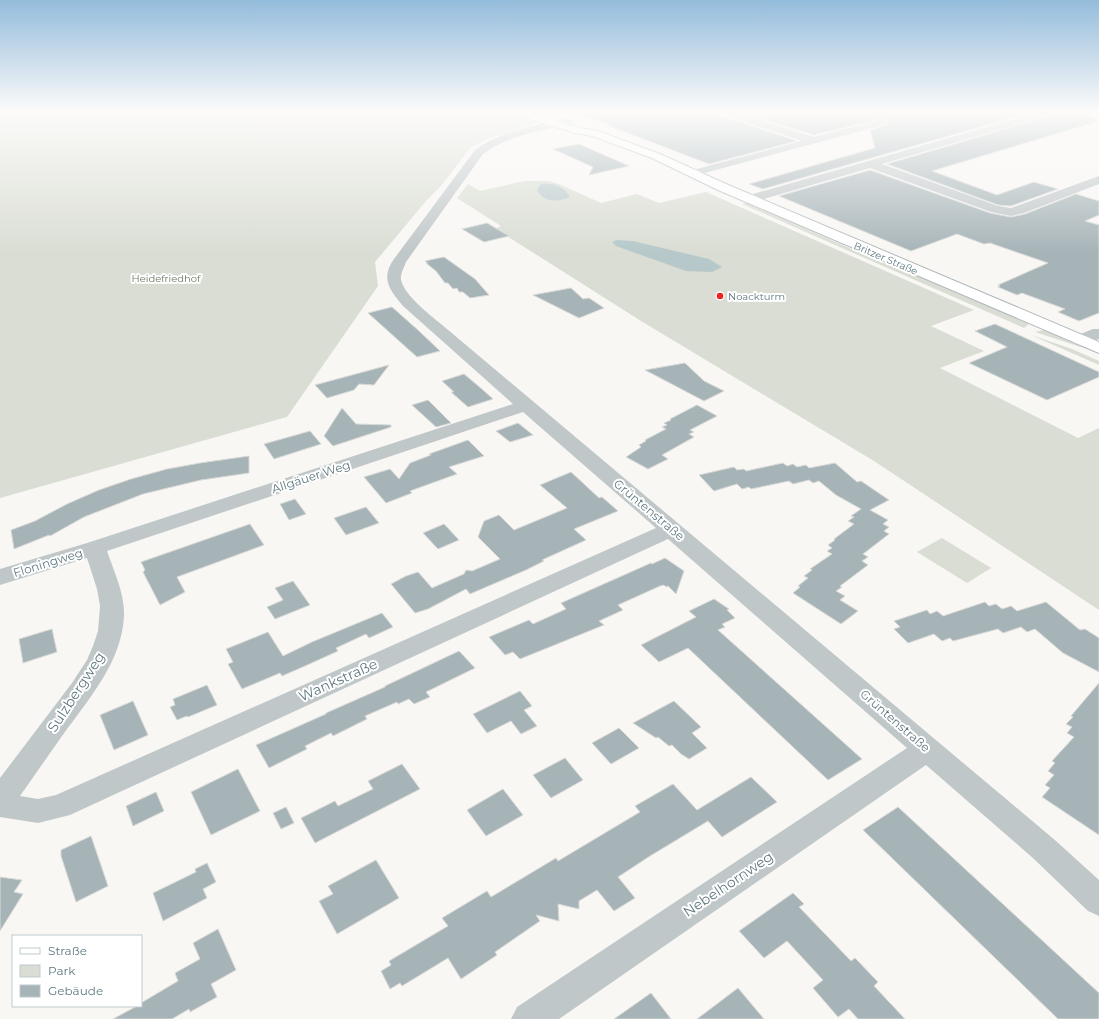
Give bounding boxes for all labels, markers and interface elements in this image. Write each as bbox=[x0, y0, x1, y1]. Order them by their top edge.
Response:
street label: Britzer Straße bbox=[852, 239, 920, 278]
park label: Heidefriedhof bbox=[132, 272, 201, 285]
place label: Noackturm bbox=[728, 290, 785, 303]
marker: Noackturm bbox=[715, 291, 725, 301]
street label: Allgäuer Weg bbox=[270, 457, 352, 496]
street label: Grüntenstraße bbox=[611, 476, 688, 544]
street label: Floningweg bbox=[11, 545, 84, 580]
street label: Sulzbergweg bbox=[43, 648, 109, 736]
street label: Wankstraße bbox=[296, 655, 380, 705]
street label: Grüntenstraße bbox=[857, 686, 933, 755]
street label: Nebelhornweg bbox=[680, 847, 776, 921]
legend bbox=[12, 935, 142, 1007]
text: Straße bbox=[48, 943, 87, 958]
text: Park bbox=[48, 963, 76, 978]
text: Gebäude bbox=[48, 983, 103, 998]

